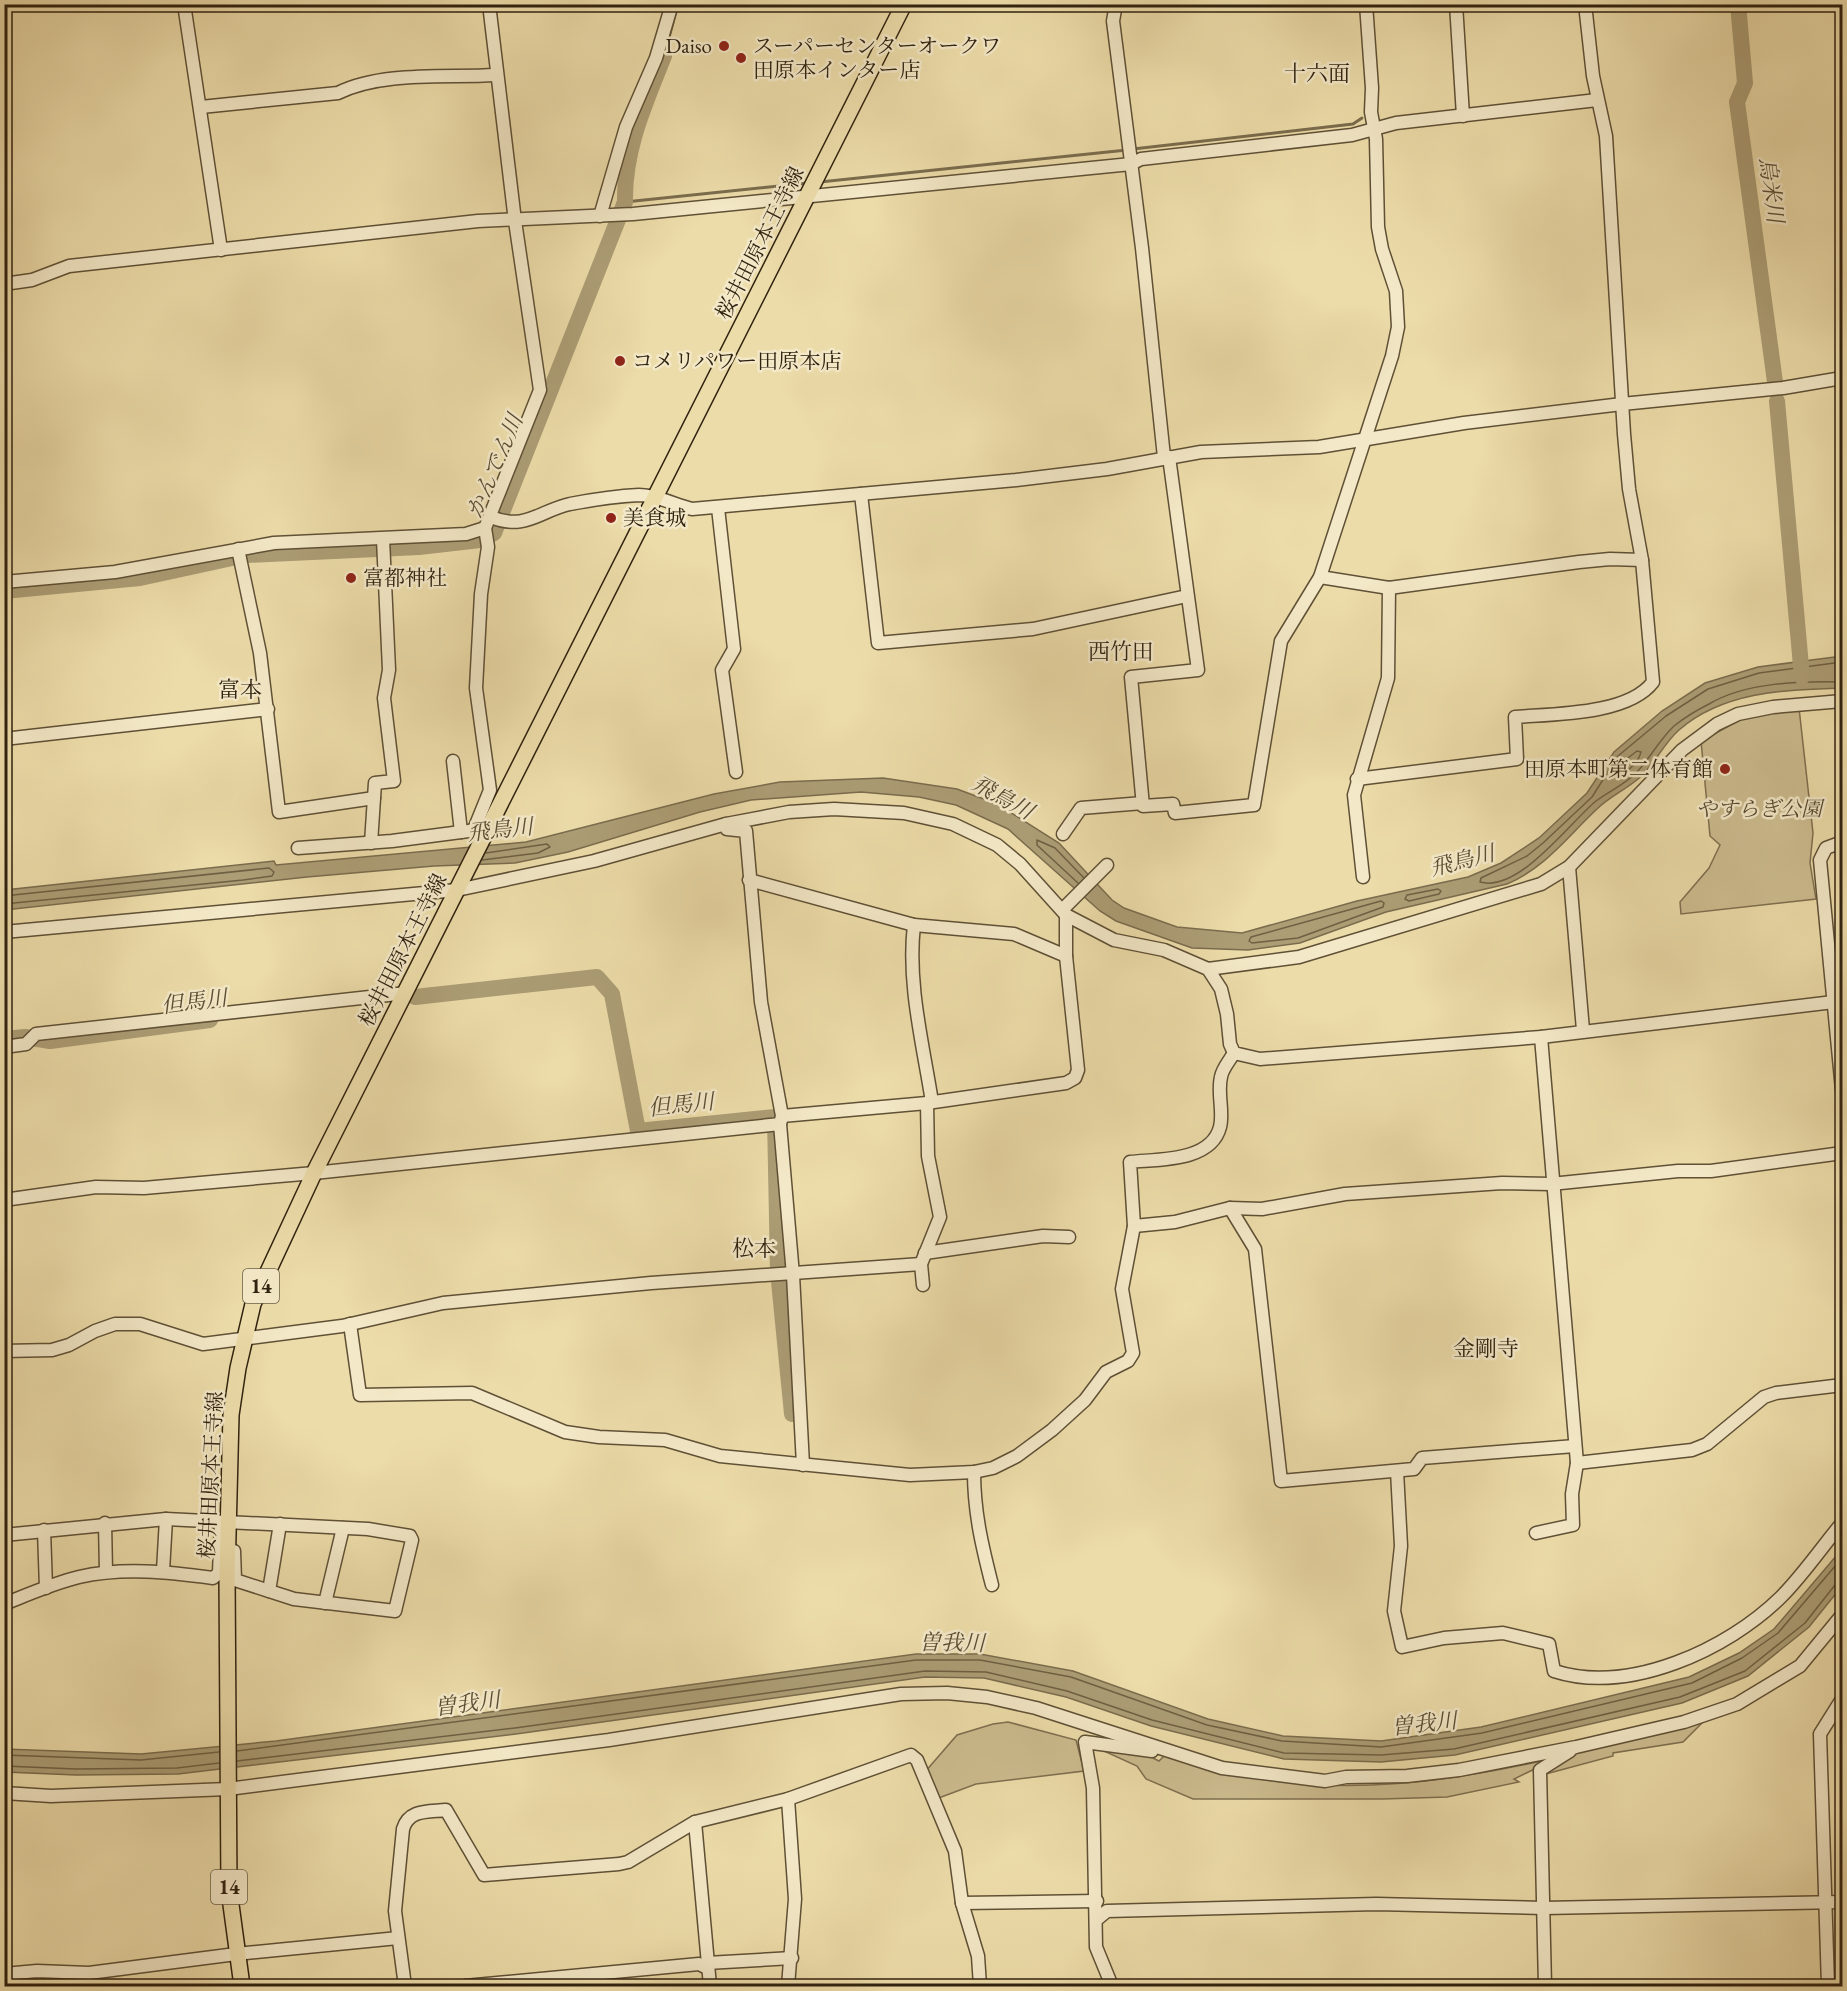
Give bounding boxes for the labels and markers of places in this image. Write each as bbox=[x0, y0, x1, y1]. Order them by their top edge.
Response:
place label: Daiso bbox=[665, 32, 712, 59]
place label: スーパーセンターオークワ 田原本インター店 bbox=[753, 32, 1001, 83]
marker: Daiso bbox=[717, 39, 731, 53]
marker: スーパーセンターオークワ 田原本インター店 bbox=[734, 51, 748, 65]
place label: コメリパワー田原本店 bbox=[632, 347, 841, 374]
marker: コメリパワー田原本店 bbox=[613, 354, 627, 368]
place label: 美食城 bbox=[623, 504, 686, 531]
marker: 美食城 bbox=[604, 511, 618, 525]
place label: 富都神社 bbox=[363, 564, 447, 591]
marker: 富都神社 bbox=[344, 571, 358, 585]
place label: 田原本町第二体育館 bbox=[1524, 755, 1713, 782]
marker: 田原本町第二体育館 bbox=[1718, 762, 1732, 776]

